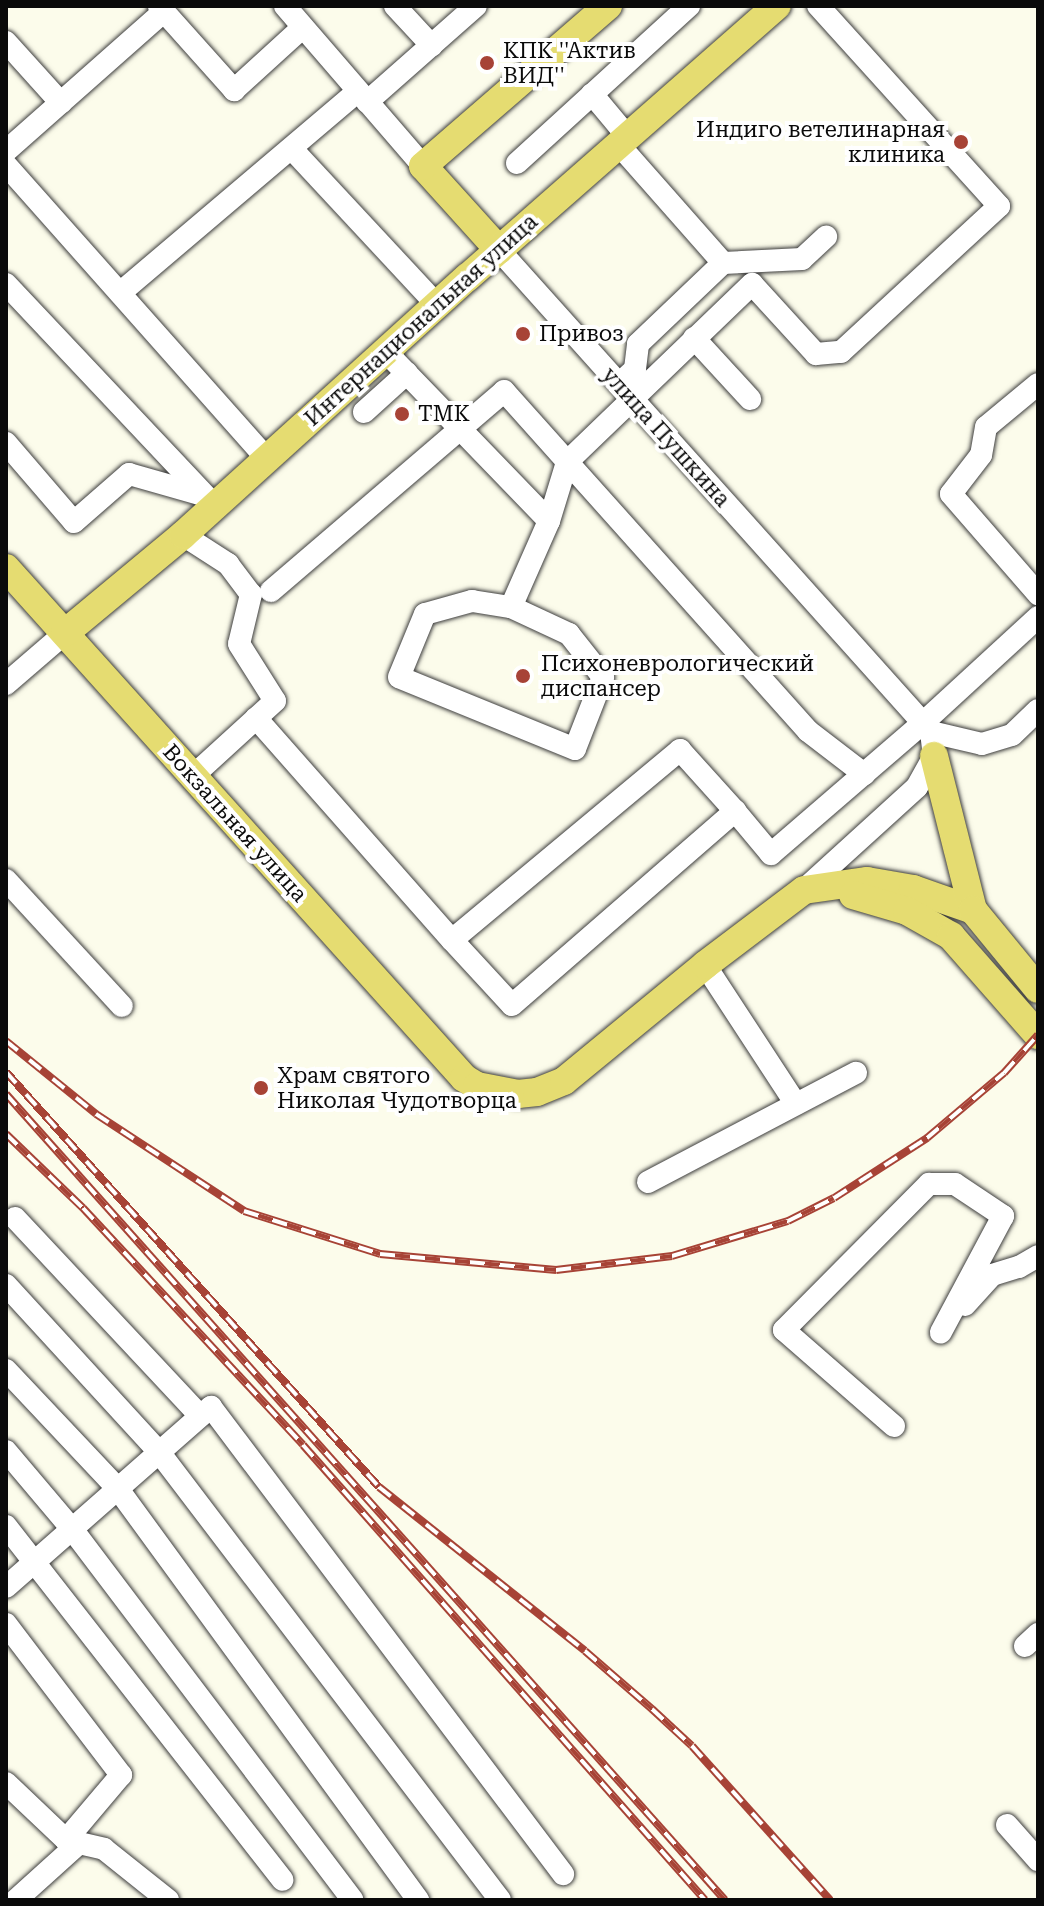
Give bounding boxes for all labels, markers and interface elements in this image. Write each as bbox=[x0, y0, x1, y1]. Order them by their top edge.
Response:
place label: КПК ''Актив ВИД'' bbox=[503, 37, 636, 88]
marker: КПК ''Актив ВИД'' bbox=[478, 54, 496, 72]
place label: Индиго ветелинарная клиника bbox=[696, 116, 945, 168]
marker: Индиго ветелинарная клиника bbox=[952, 133, 970, 151]
street label: Интернациональная улица bbox=[299, 208, 543, 432]
place label: Привоз bbox=[539, 321, 624, 347]
marker: Привоз bbox=[514, 325, 532, 343]
street label: улица Пушкина bbox=[596, 362, 736, 512]
place label: ТМК bbox=[418, 401, 470, 427]
marker: ТМК bbox=[393, 405, 411, 423]
place label: Психоневрологический диспансер bbox=[541, 650, 814, 702]
marker: Психоневрологический диспансер bbox=[512, 665, 534, 687]
street label: Вокзальная улица bbox=[157, 739, 313, 907]
place label: Храм святого Николая Чудотворца bbox=[277, 1062, 517, 1114]
marker: Храм святого Николая Чудотворца bbox=[252, 1079, 270, 1097]

